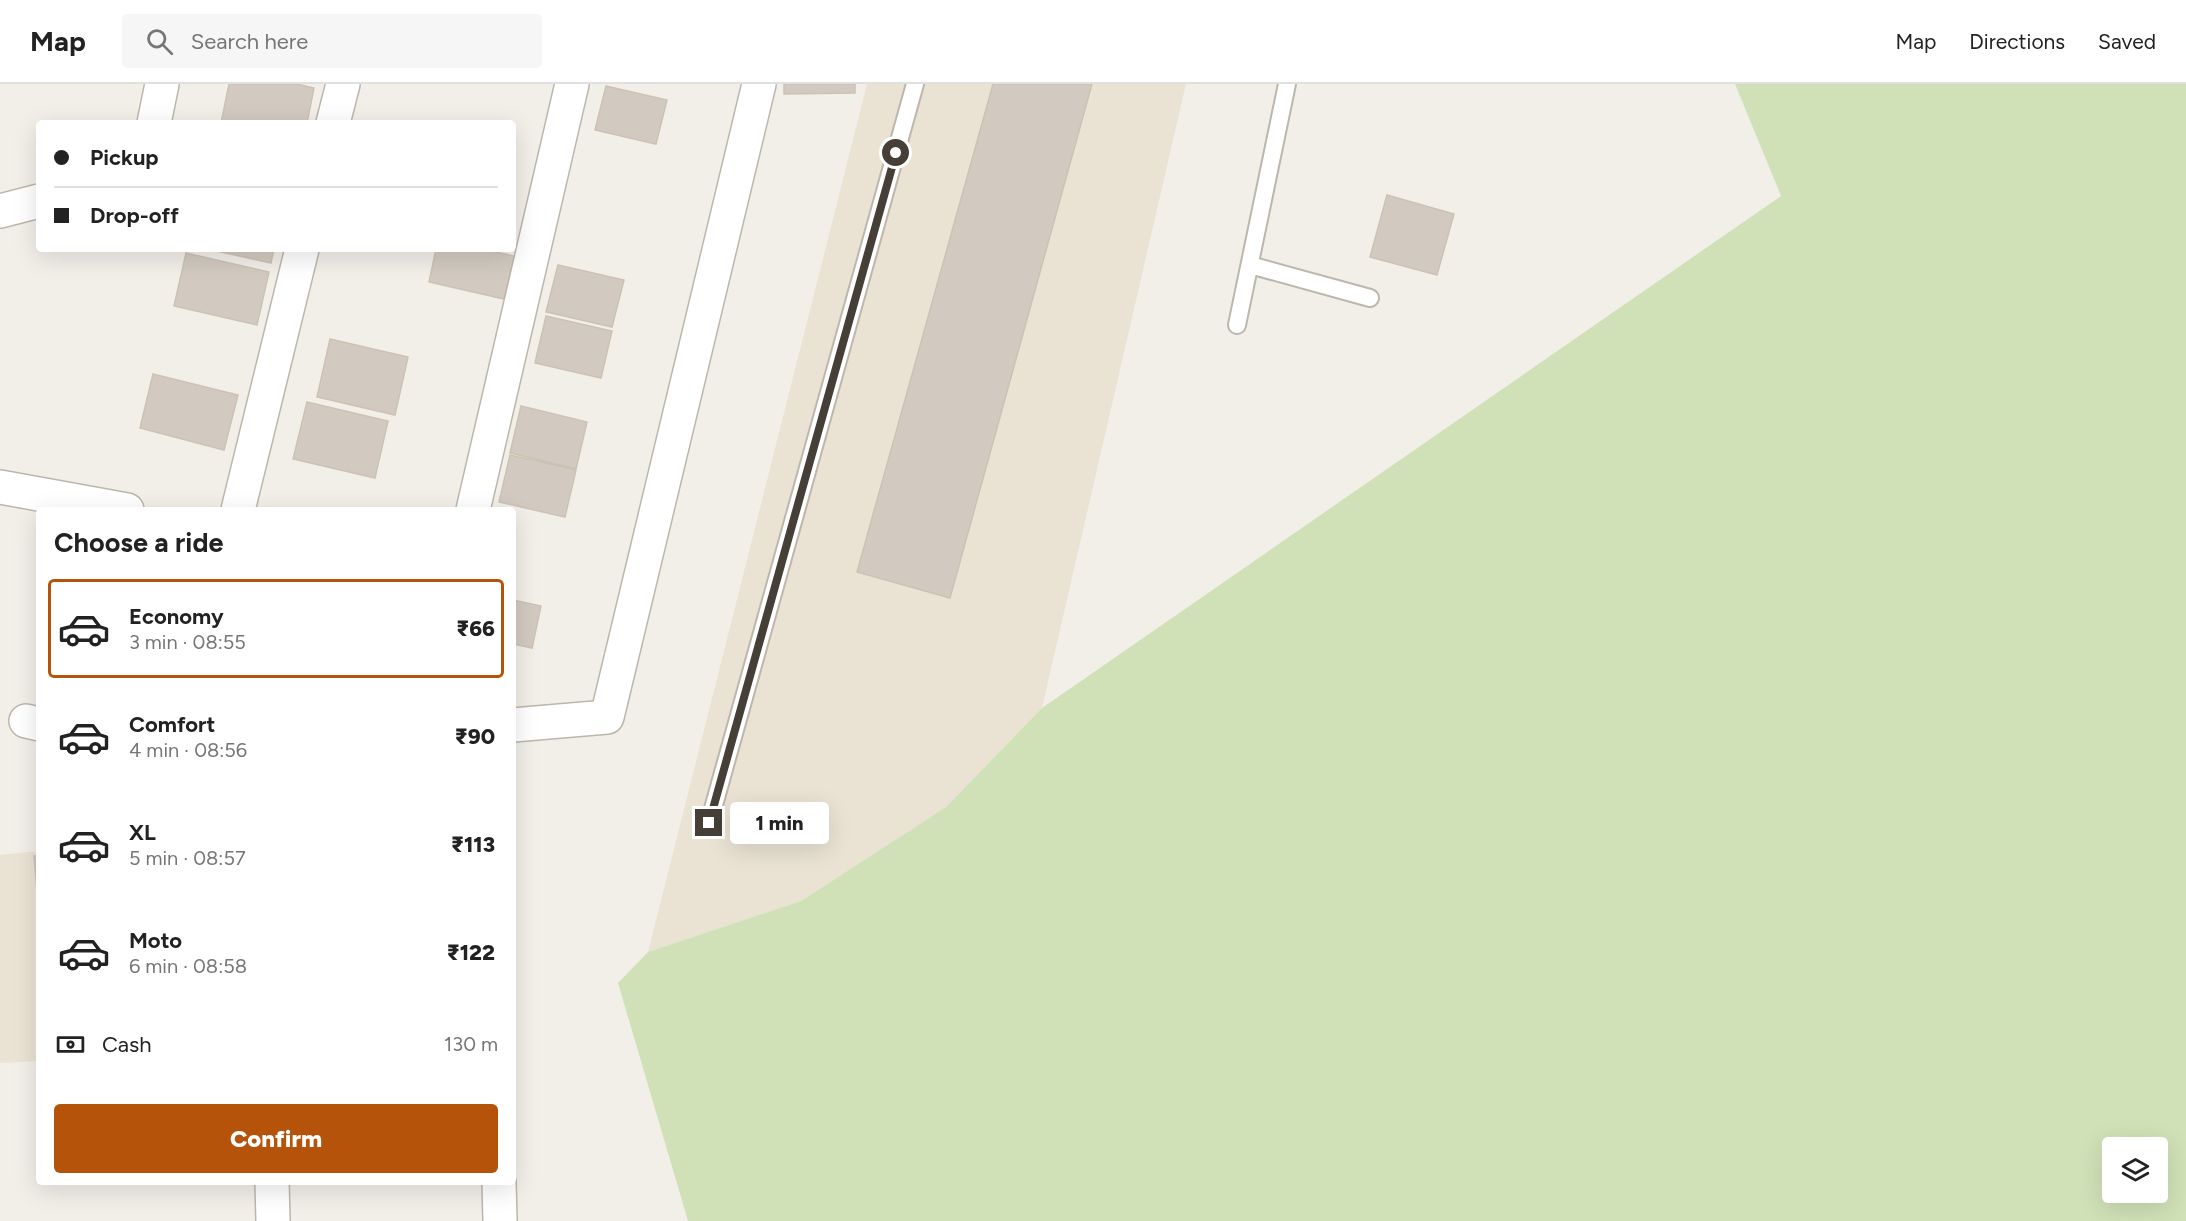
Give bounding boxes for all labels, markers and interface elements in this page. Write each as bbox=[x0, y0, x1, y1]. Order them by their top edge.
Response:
search box bbox=[122, 14, 542, 68]
text: Map bbox=[30, 24, 86, 58]
icon: search bbox=[143, 25, 176, 58]
text: Search here bbox=[191, 28, 308, 55]
text: Map bbox=[1895, 29, 1936, 54]
text: Directions bbox=[1969, 29, 2065, 54]
text: Saved bbox=[2098, 29, 2156, 54]
route start bbox=[882, 139, 909, 166]
text: Pickup bbox=[90, 144, 159, 171]
text: Drop-off bbox=[90, 202, 179, 229]
text: Choose a ride bbox=[54, 526, 223, 559]
icon: car bbox=[57, 602, 111, 656]
text: Economy bbox=[129, 603, 224, 630]
text: ₹66 bbox=[456, 615, 495, 642]
text: 3 min · 08:55 bbox=[129, 630, 246, 654]
icon: car bbox=[57, 710, 111, 764]
text: Comfort bbox=[129, 711, 215, 738]
text: ₹90 bbox=[455, 723, 495, 750]
text: 4 min · 08:56 bbox=[129, 738, 247, 762]
callout: 1 min bbox=[730, 802, 829, 844]
route end bbox=[695, 809, 722, 836]
text: 1 min bbox=[756, 811, 803, 835]
icon: car bbox=[57, 818, 111, 872]
text: XL bbox=[129, 819, 156, 846]
text: ₹113 bbox=[451, 831, 495, 858]
text: 5 min · 08:57 bbox=[129, 846, 246, 870]
icon: car bbox=[57, 926, 111, 980]
text: Moto bbox=[129, 927, 182, 954]
text: ₹122 bbox=[447, 939, 495, 966]
text: 6 min · 08:58 bbox=[129, 954, 247, 978]
icon: cash bbox=[54, 1028, 87, 1061]
text: Cash bbox=[102, 1031, 152, 1058]
text: 130 m bbox=[444, 1032, 498, 1056]
button: Confirm bbox=[54, 1104, 498, 1173]
map controls bbox=[2102, 1137, 2168, 1203]
button: layers bbox=[2102, 1137, 2168, 1203]

